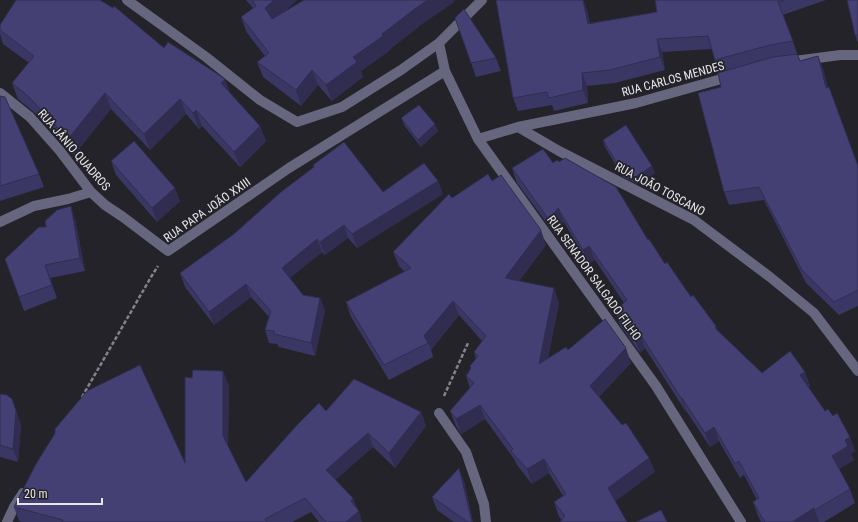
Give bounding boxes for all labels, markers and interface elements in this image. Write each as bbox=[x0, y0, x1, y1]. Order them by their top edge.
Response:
street label: RUA CARLOS MENDES bbox=[620, 59, 726, 99]
street label: RUA JÂNIO QUADROS bbox=[35, 106, 114, 193]
street label: RUA JOÃO TOSCANO bbox=[613, 158, 708, 219]
street label: RUA PAPA JOÃO XXIII bbox=[160, 173, 253, 245]
street label: RUA SENADOR SALGADO FILHO bbox=[544, 213, 644, 343]
scale bar bbox=[18, 480, 102, 506]
text: 20 m bbox=[24, 487, 48, 501]

